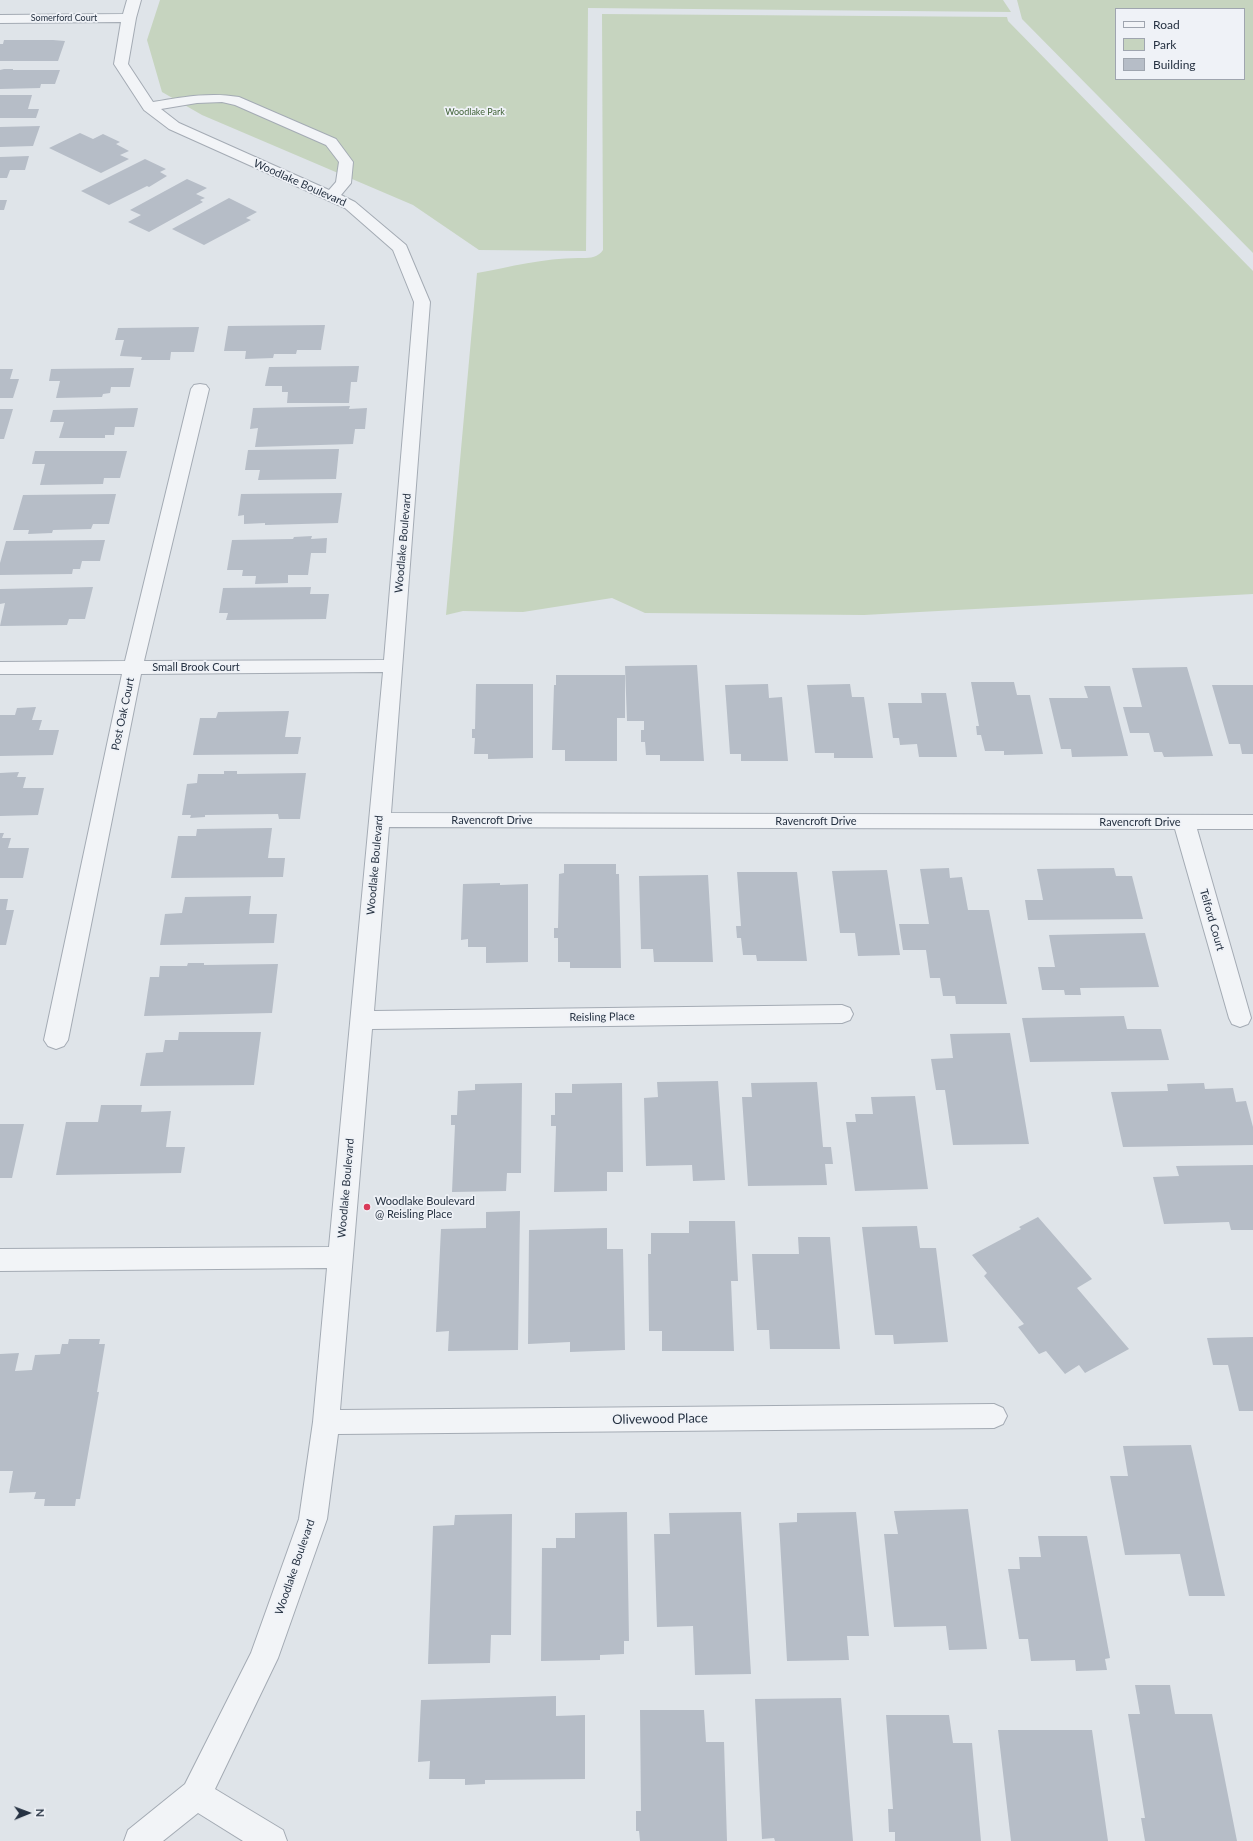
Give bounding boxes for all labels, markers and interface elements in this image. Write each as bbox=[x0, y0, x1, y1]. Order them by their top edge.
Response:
legend bbox=[1115, 8, 1245, 80]
street label: Somerford Court bbox=[31, 13, 97, 23]
text: Road bbox=[1153, 17, 1180, 32]
text: Park bbox=[1153, 37, 1176, 52]
text: Building bbox=[1153, 57, 1196, 72]
park label: Woodlake Park bbox=[445, 107, 505, 117]
street label: Woodlake Boulevard bbox=[252, 157, 348, 209]
street label: Woodlake Boulevard bbox=[392, 493, 414, 593]
street label: Small Brook Court bbox=[152, 660, 240, 674]
street label: Post Oak Court bbox=[109, 676, 137, 752]
street label: Ravencroft Drive bbox=[451, 813, 533, 827]
street label: Ravencroft Drive bbox=[775, 814, 857, 828]
street label: Woodlake Boulevard bbox=[364, 815, 386, 915]
street label: Ravencroft Drive bbox=[1099, 815, 1181, 829]
street label: Telford Court bbox=[1197, 888, 1227, 952]
street label: Reisling Place bbox=[569, 1010, 635, 1024]
street label: Woodlake Boulevard bbox=[335, 1138, 357, 1238]
place label: Woodlake Boulevard @ Reisling Place bbox=[375, 1194, 475, 1220]
marker: Woodlake Boulevard @ Reisling Place bbox=[362, 1202, 372, 1212]
street label: Olivewood Place bbox=[612, 1410, 708, 1428]
street label: Woodlake Boulevard bbox=[272, 1518, 318, 1616]
north arrow bbox=[8, 1793, 48, 1833]
text: N bbox=[34, 1808, 47, 1817]

